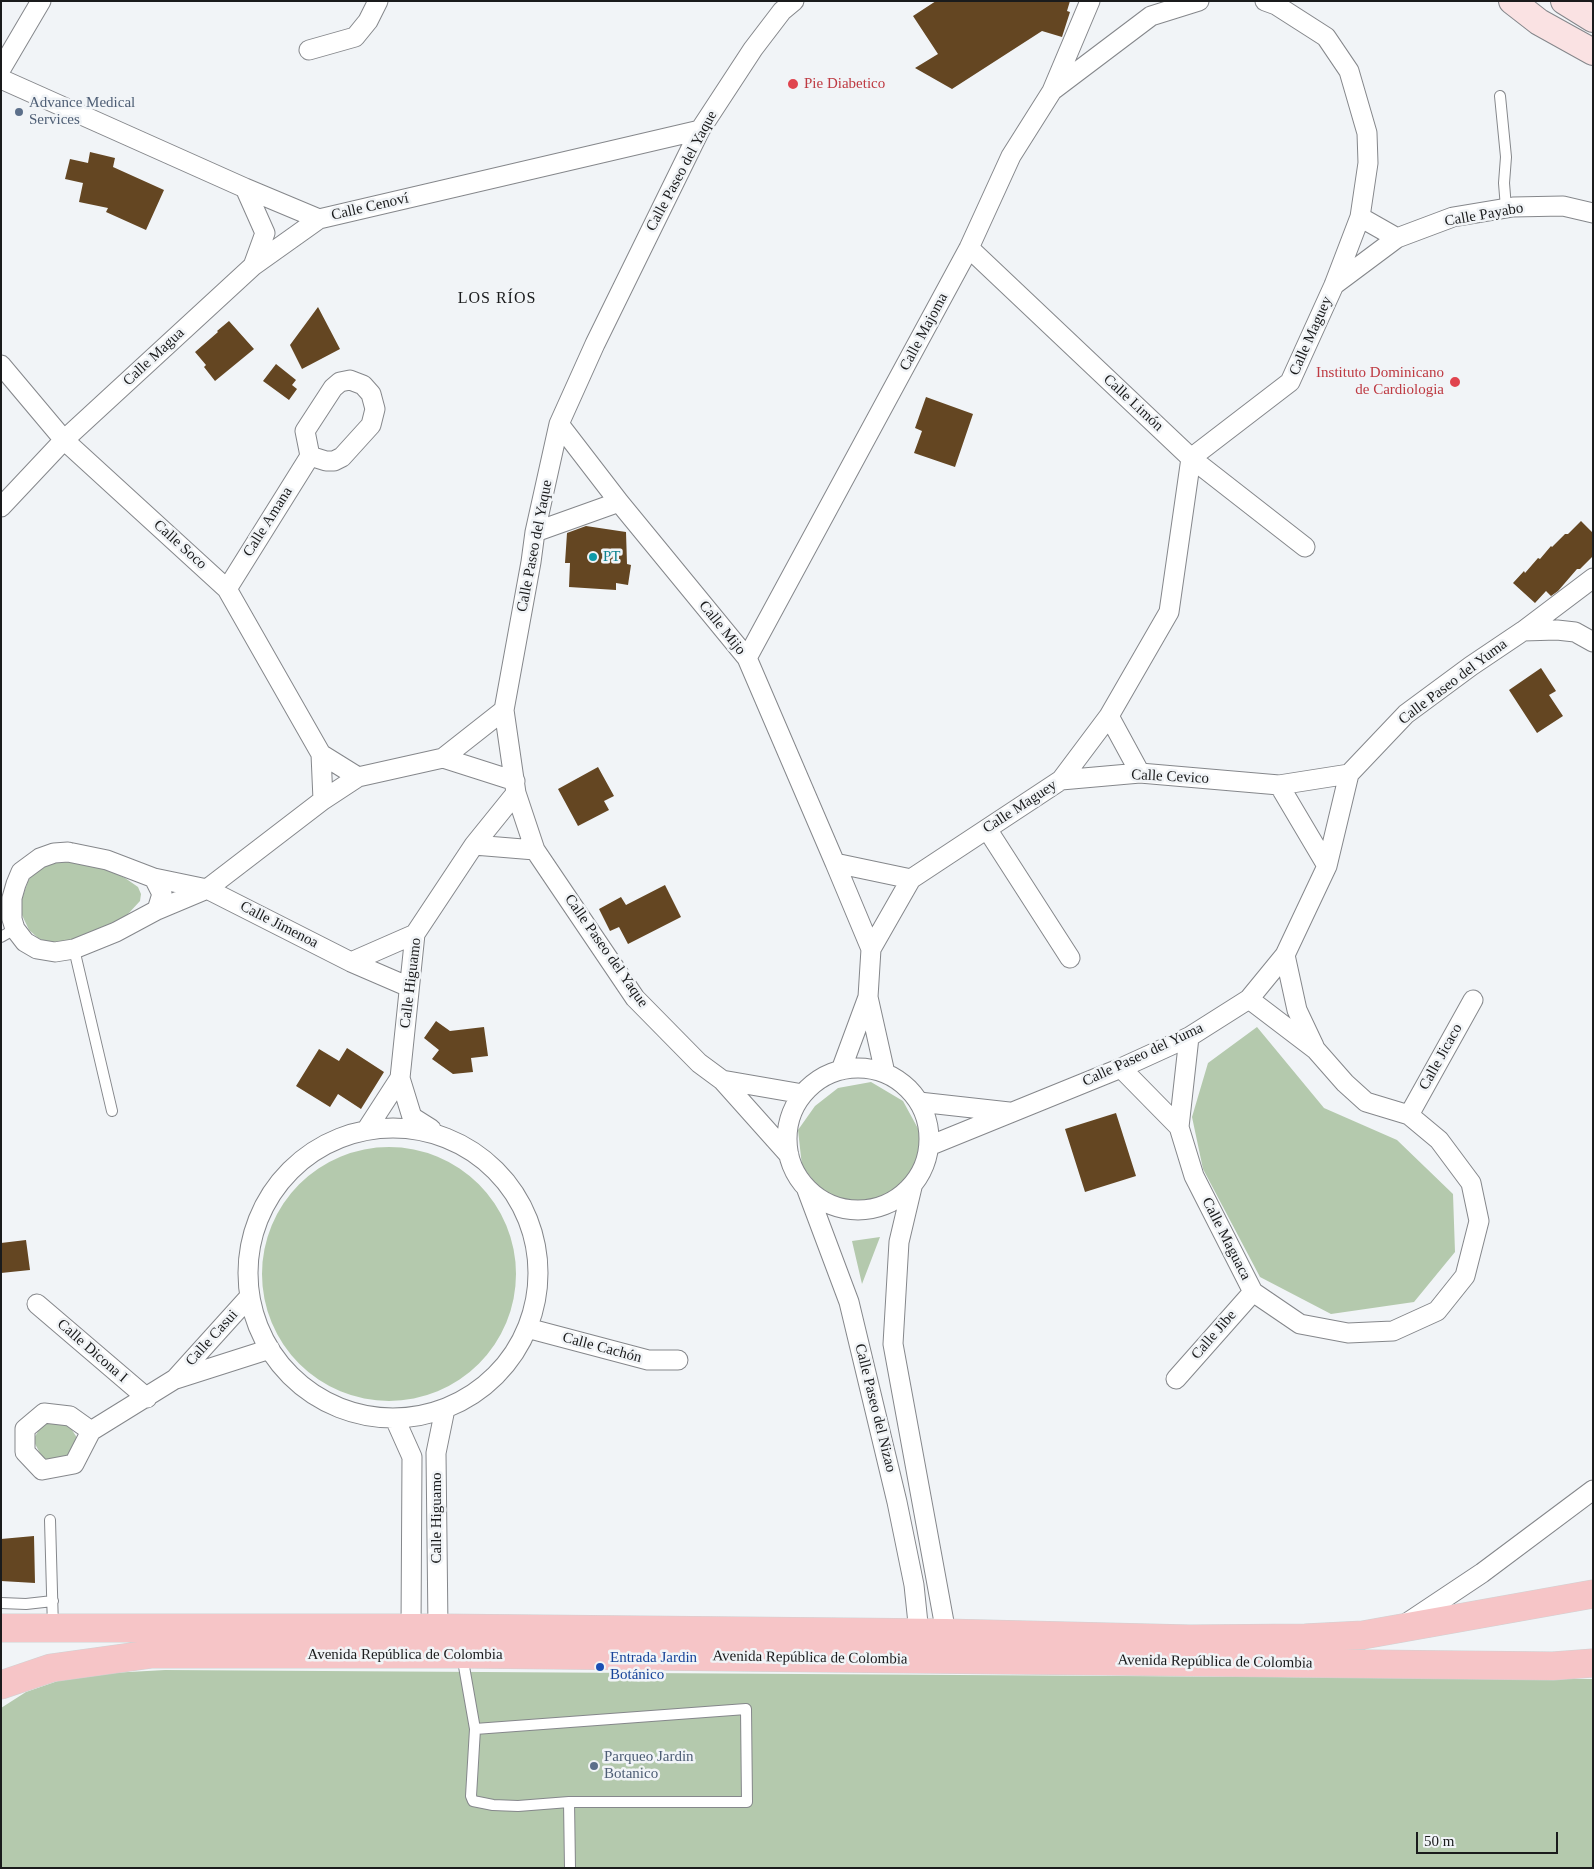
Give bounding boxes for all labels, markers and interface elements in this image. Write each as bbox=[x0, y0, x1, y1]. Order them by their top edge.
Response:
place label: Pie Diabetico bbox=[804, 75, 885, 93]
marker: Pie Diabetico bbox=[786, 77, 800, 91]
place label: Advance Medical Services bbox=[29, 94, 135, 129]
marker: Advance Medical Services bbox=[13, 106, 25, 118]
street label: Calle Paseo del Yaque bbox=[643, 108, 721, 234]
street label: Calle Cenoví bbox=[330, 189, 410, 225]
street label: Calle Payabo bbox=[1443, 199, 1525, 231]
district label: LOS RÍOS bbox=[457, 289, 537, 309]
street label: Calle Majoma bbox=[896, 290, 952, 374]
street label: Calle Maguey bbox=[1286, 294, 1336, 378]
street label: Calle Magua bbox=[120, 324, 188, 390]
place label: Instituto Dominicano de Cardiologia bbox=[1316, 364, 1444, 399]
street label: Calle Limón bbox=[1099, 371, 1167, 435]
marker: Instituto Dominicano de Cardiologia bbox=[1448, 375, 1462, 389]
street label: Calle Paseo del Yaque bbox=[513, 479, 557, 613]
street label: Calle Amana bbox=[240, 484, 296, 560]
street label: Calle Soco bbox=[150, 516, 210, 574]
place label: PT bbox=[603, 548, 621, 566]
marker: PT bbox=[587, 551, 599, 563]
street label: Calle Mijo bbox=[695, 597, 749, 659]
street label: Calle Paseo del Yuma bbox=[1395, 635, 1511, 729]
street label: Calle Cevico bbox=[1131, 766, 1209, 788]
street label: Calle Maguey bbox=[980, 776, 1060, 838]
street label: Calle Paseo del Yaque bbox=[560, 891, 652, 1011]
street label: Calle Jimenoa bbox=[237, 898, 321, 952]
street label: Calle Higuamo bbox=[397, 937, 425, 1029]
street label: Calle Paseo del Yuma bbox=[1080, 1019, 1206, 1091]
street label: Calle Jicaco bbox=[1415, 1021, 1467, 1093]
street label: Calle Maguaca bbox=[1197, 1195, 1255, 1283]
street label: Calle Casui bbox=[182, 1306, 242, 1370]
street label: Calle Jibe bbox=[1188, 1307, 1240, 1363]
street label: Calle Dicona I bbox=[53, 1316, 131, 1386]
street label: Calle Cachón bbox=[560, 1329, 644, 1367]
street label: Calle Paseo del Nizao bbox=[850, 1342, 900, 1474]
street label: Calle Higuamo bbox=[428, 1472, 446, 1564]
street label: Avenida República de Colombia bbox=[307, 1646, 503, 1664]
street label: Avenida República de Colombia bbox=[712, 1647, 908, 1669]
place label: Entrada Jardin Botánico bbox=[610, 1649, 697, 1684]
street label: Avenida República de Colombia bbox=[1117, 1651, 1313, 1673]
marker: Entrada Jardin Botánico bbox=[594, 1661, 606, 1673]
place label: Parqueo Jardin Botanico bbox=[604, 1748, 694, 1783]
marker: Parqueo Jardin Botanico bbox=[588, 1760, 600, 1772]
scale bar bbox=[1419, 1822, 1562, 1854]
text: 50 m bbox=[1424, 1833, 1454, 1849]

